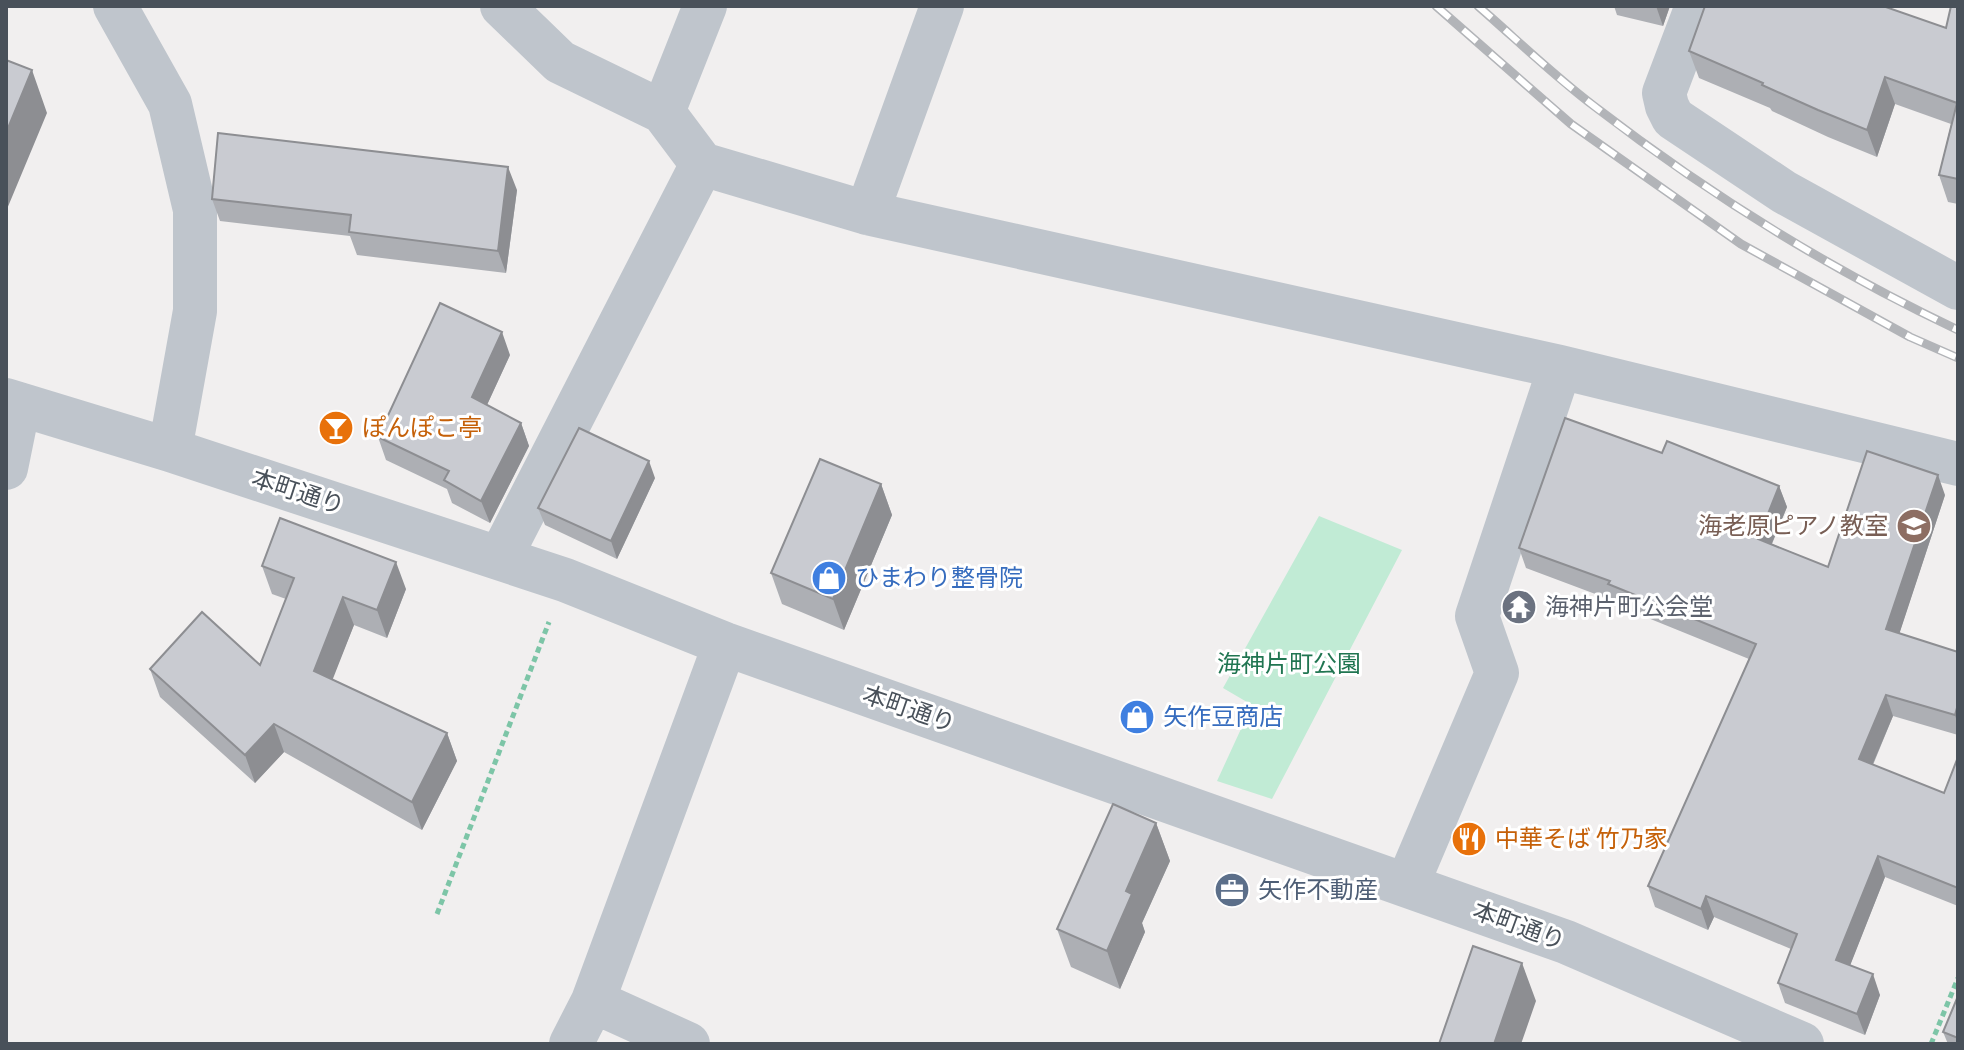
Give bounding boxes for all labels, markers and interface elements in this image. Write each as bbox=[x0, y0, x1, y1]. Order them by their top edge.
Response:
bar icon: ぽんぽこ亭 bbox=[317, 409, 355, 447]
place label: ぽんぽこ亭 bbox=[362, 412, 482, 441]
street label: 本町通り bbox=[248, 462, 349, 519]
school or university icon: 海老原ピアノ教室 bbox=[1895, 507, 1933, 545]
place label: 海老原ピアノ教室 bbox=[1698, 510, 1888, 539]
shop icon: ひまわり整骨院 bbox=[810, 559, 848, 597]
place label: ひまわり整骨院 bbox=[855, 562, 1023, 591]
temple icon: 海神片町公会堂 bbox=[1500, 588, 1538, 626]
place label: 海神片町公会堂 bbox=[1545, 591, 1713, 620]
park label: 海神片町公園 bbox=[1217, 648, 1361, 677]
street label: 本町通り bbox=[859, 678, 960, 737]
shop icon: 矢作豆商店 bbox=[1118, 698, 1156, 736]
place label: 矢作豆商店 bbox=[1163, 701, 1283, 730]
restaurant icon: 中華そば 竹乃家 bbox=[1450, 820, 1488, 858]
place label: 中華そば 竹乃家 bbox=[1495, 823, 1668, 852]
office icon: 矢作不動産 bbox=[1213, 871, 1251, 909]
place label: 矢作不動産 bbox=[1258, 874, 1378, 903]
street label: 本町通り bbox=[1469, 895, 1570, 955]

